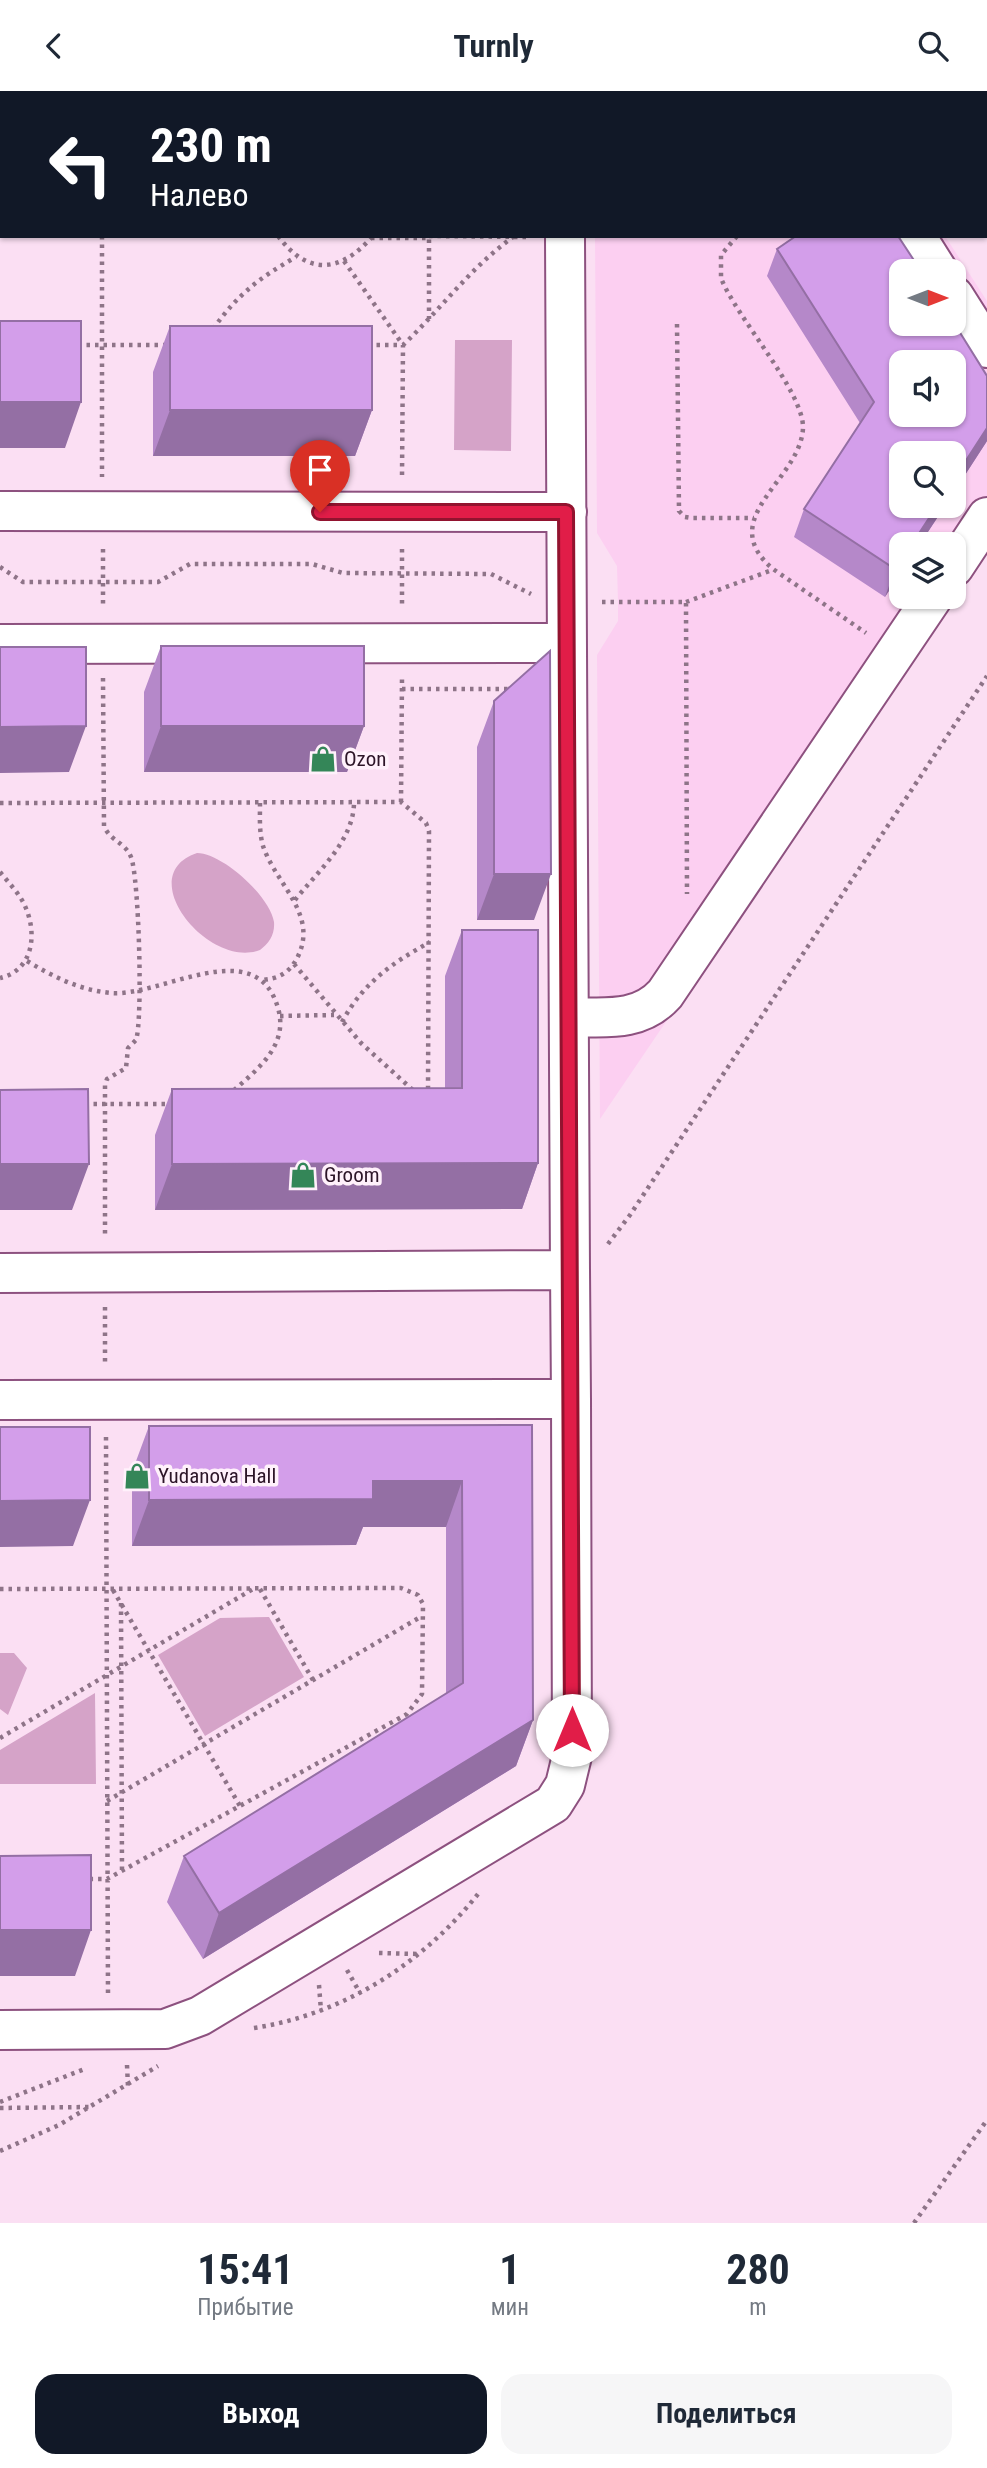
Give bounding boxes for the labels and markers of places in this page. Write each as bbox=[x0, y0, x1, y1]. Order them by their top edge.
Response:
pin bbox=[290, 440, 350, 512]
shop icon: Ozon bbox=[308, 744, 338, 774]
place label: Ozon bbox=[344, 747, 386, 771]
shop icon: Groom bbox=[288, 1160, 318, 1190]
place label: Groom bbox=[324, 1163, 380, 1187]
shop icon: Yudanova Hall bbox=[122, 1461, 152, 1491]
place label: Yudanova Hall bbox=[158, 1464, 276, 1488]

